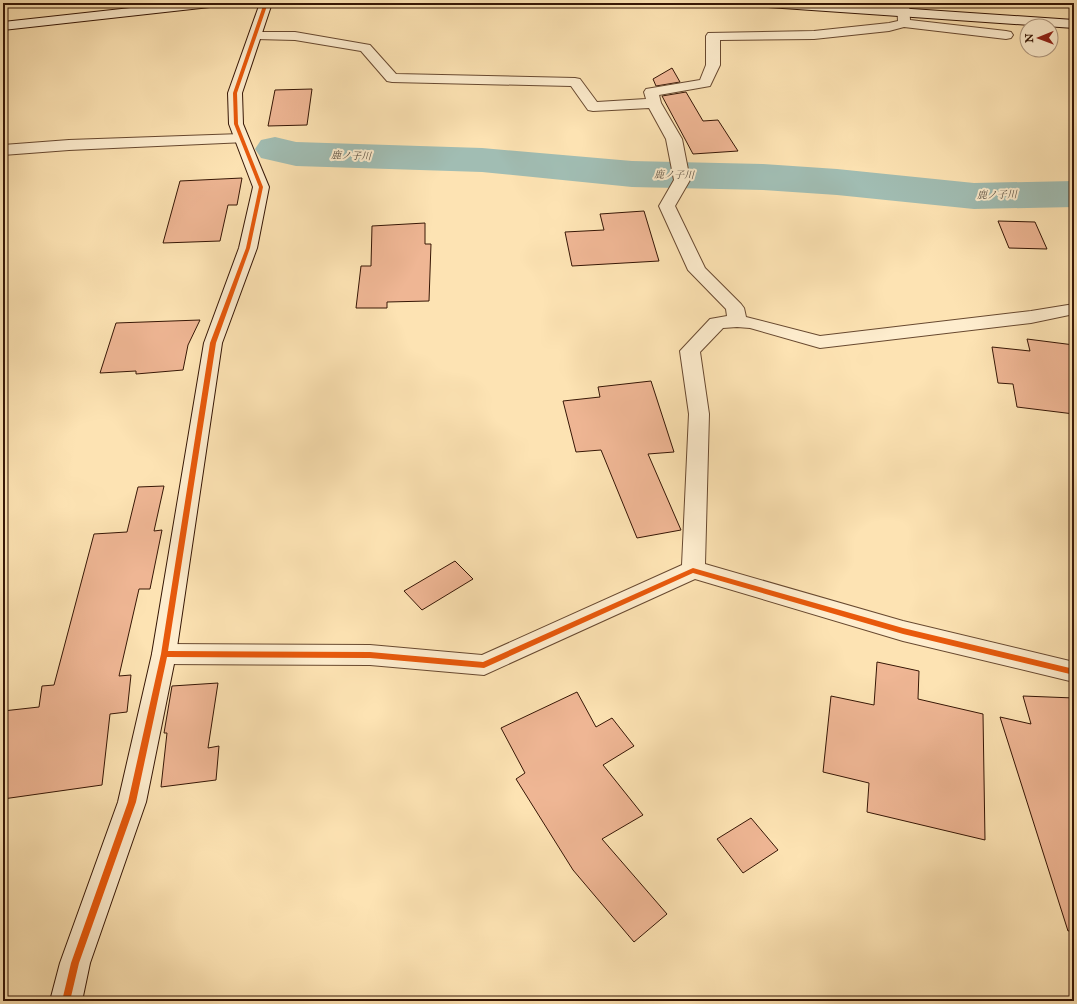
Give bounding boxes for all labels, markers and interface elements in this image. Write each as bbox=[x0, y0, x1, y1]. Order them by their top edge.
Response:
north arrow bbox=[1019, 18, 1059, 58]
text: N bbox=[1023, 33, 1036, 43]
water label: 鹿ノ子川 bbox=[331, 149, 372, 163]
water label: 鹿ノ子川 bbox=[654, 169, 695, 181]
water label: 鹿ノ子川 bbox=[977, 189, 1018, 201]

